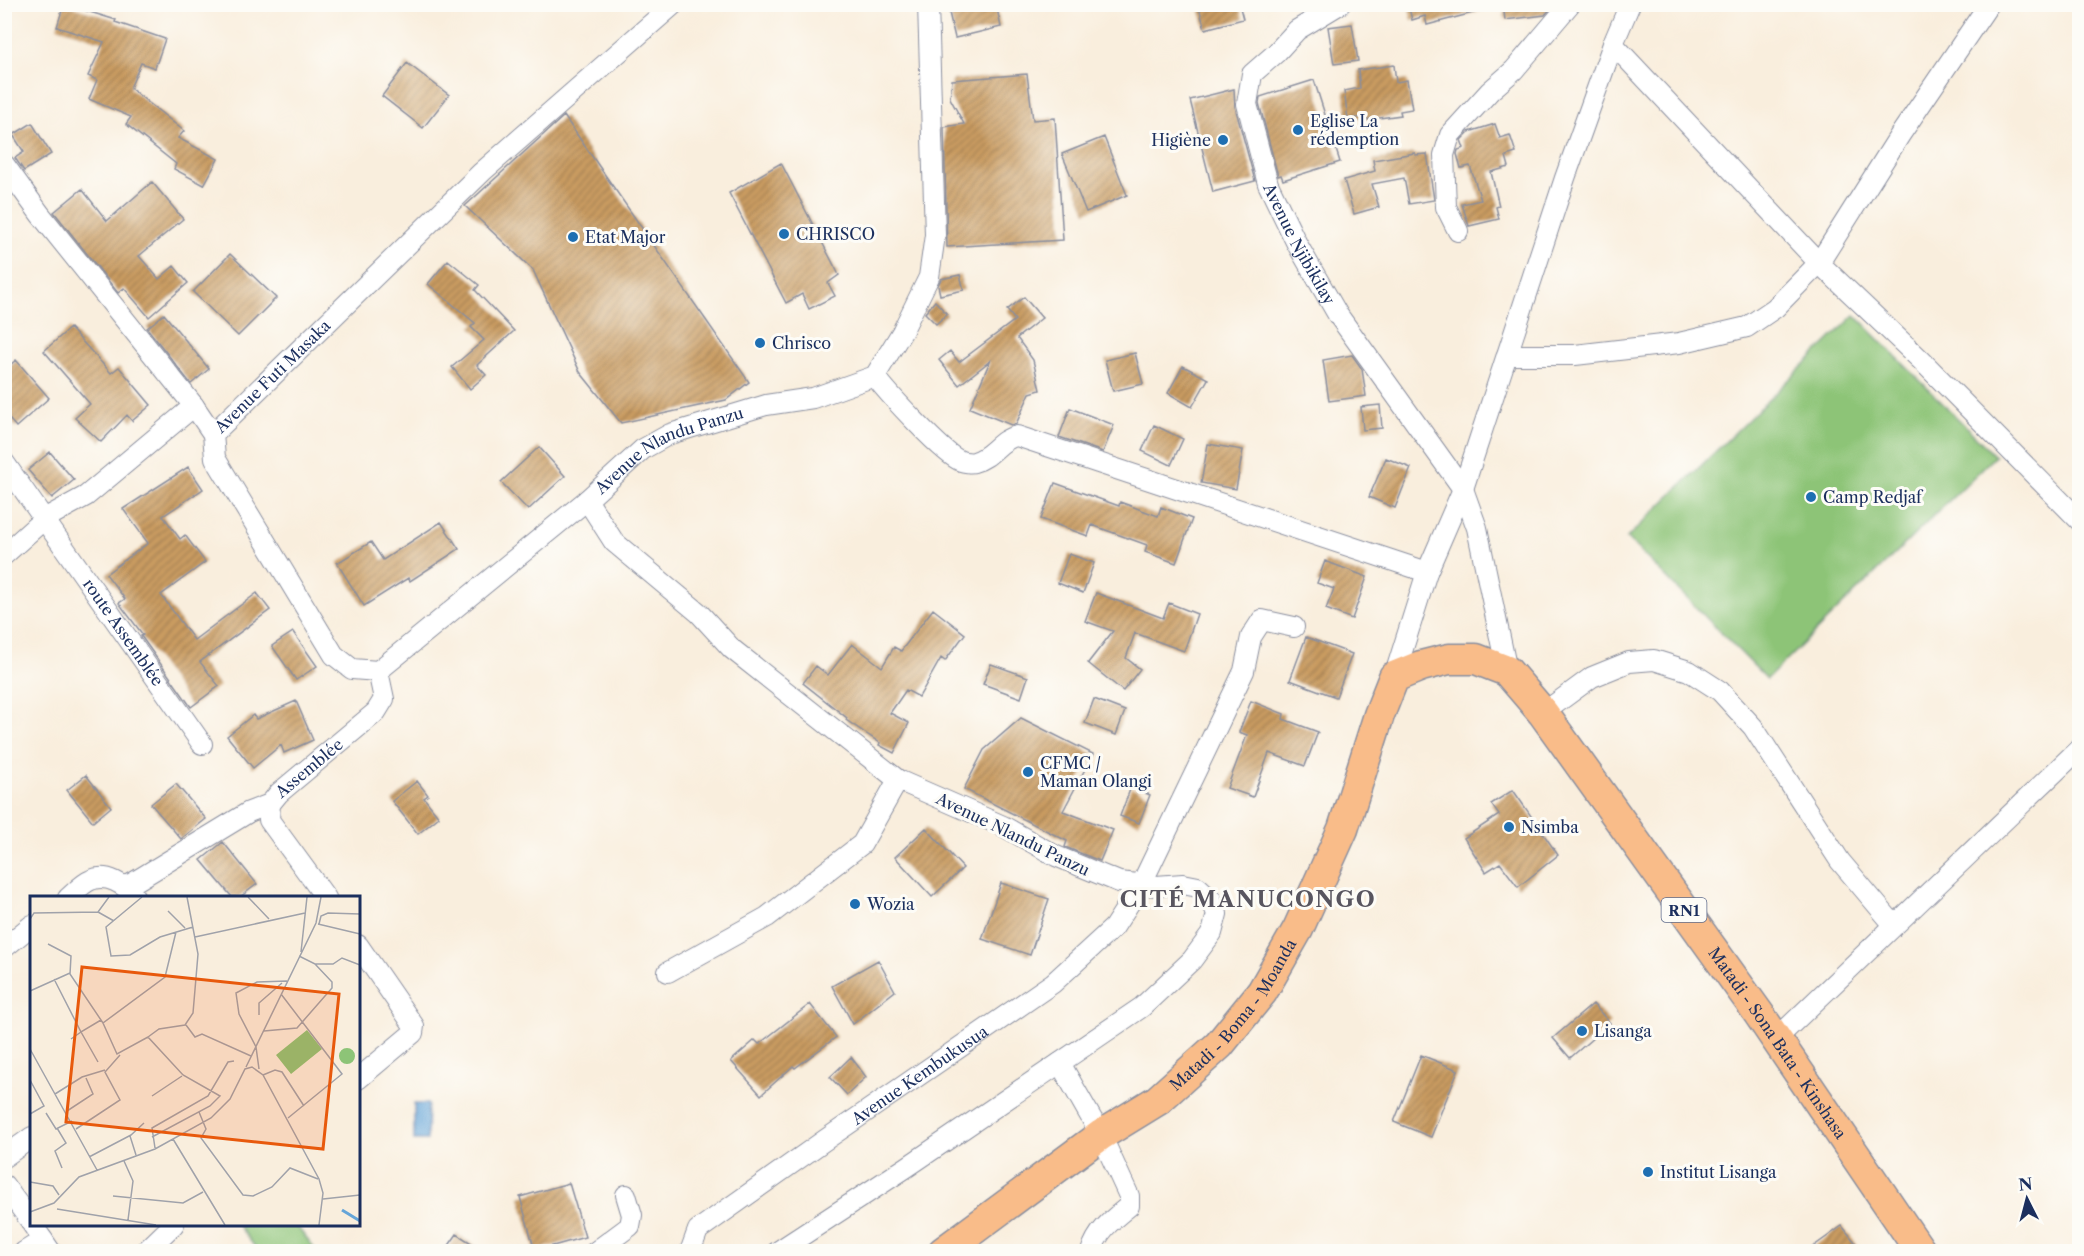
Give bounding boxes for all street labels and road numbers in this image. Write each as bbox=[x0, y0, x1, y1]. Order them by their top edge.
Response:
street label: Avenue Njibikilay bbox=[1259, 179, 1340, 309]
street label: Avenue Futi Masaka bbox=[210, 315, 335, 438]
street label: Avenue Nlandu Panzu bbox=[590, 402, 746, 499]
street label: route Assemblée bbox=[79, 575, 168, 690]
street label: Assemblée bbox=[270, 734, 347, 803]
street label: Avenue Nlandu Panzu bbox=[932, 788, 1093, 880]
road number: RN1 bbox=[1662, 898, 1706, 922]
street label: Matadi - Boma - Moanda bbox=[1165, 935, 1301, 1095]
street label: Matadi - Sona Bata - Kinshasa bbox=[1704, 943, 1851, 1143]
street label: Avenue Kembukusua bbox=[847, 1021, 992, 1129]

